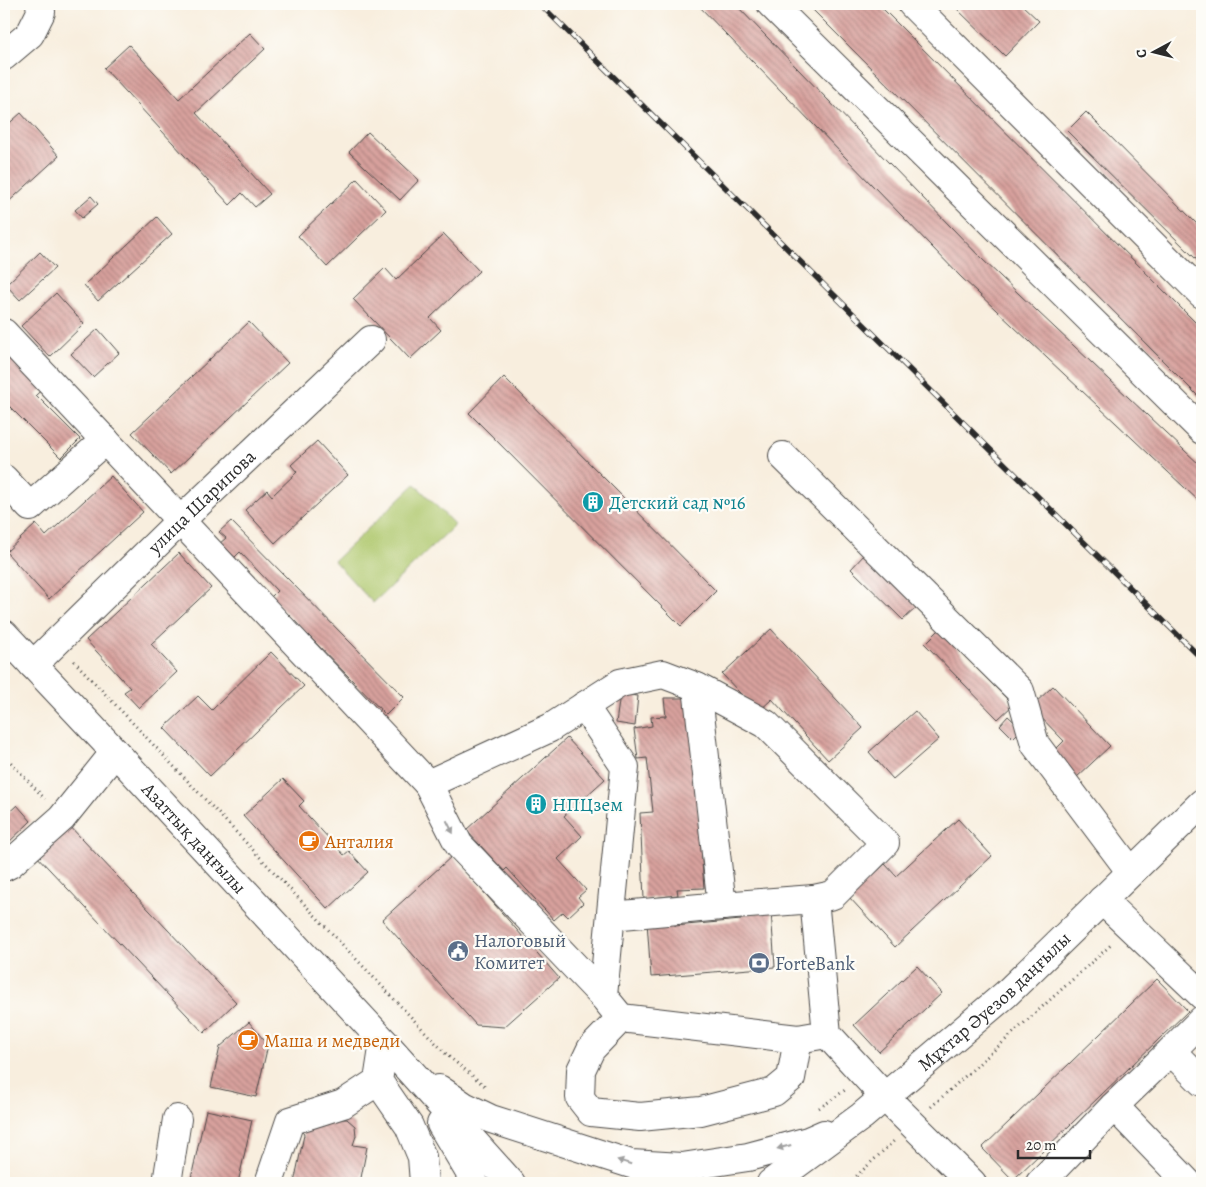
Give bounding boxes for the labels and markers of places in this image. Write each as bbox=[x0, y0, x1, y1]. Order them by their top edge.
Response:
building icon: Детский сад №16 bbox=[581, 490, 605, 514]
place label: Детский сад №16 bbox=[609, 490, 746, 516]
building icon: НПЦзем bbox=[524, 792, 548, 816]
place label: НПЦзем bbox=[552, 792, 623, 818]
cafe icon: Анталия bbox=[297, 829, 321, 853]
place label: Анталия bbox=[324, 829, 394, 855]
place label: Налоговый Комитет bbox=[474, 928, 566, 976]
public building icon: Налоговый Комитет bbox=[446, 939, 470, 963]
bank icon: ForteBank bbox=[747, 951, 771, 975]
place label: ForteBank bbox=[775, 951, 855, 977]
cafe icon: Маша и медведи bbox=[236, 1028, 260, 1052]
place label: Маша и медведи bbox=[264, 1028, 401, 1054]

